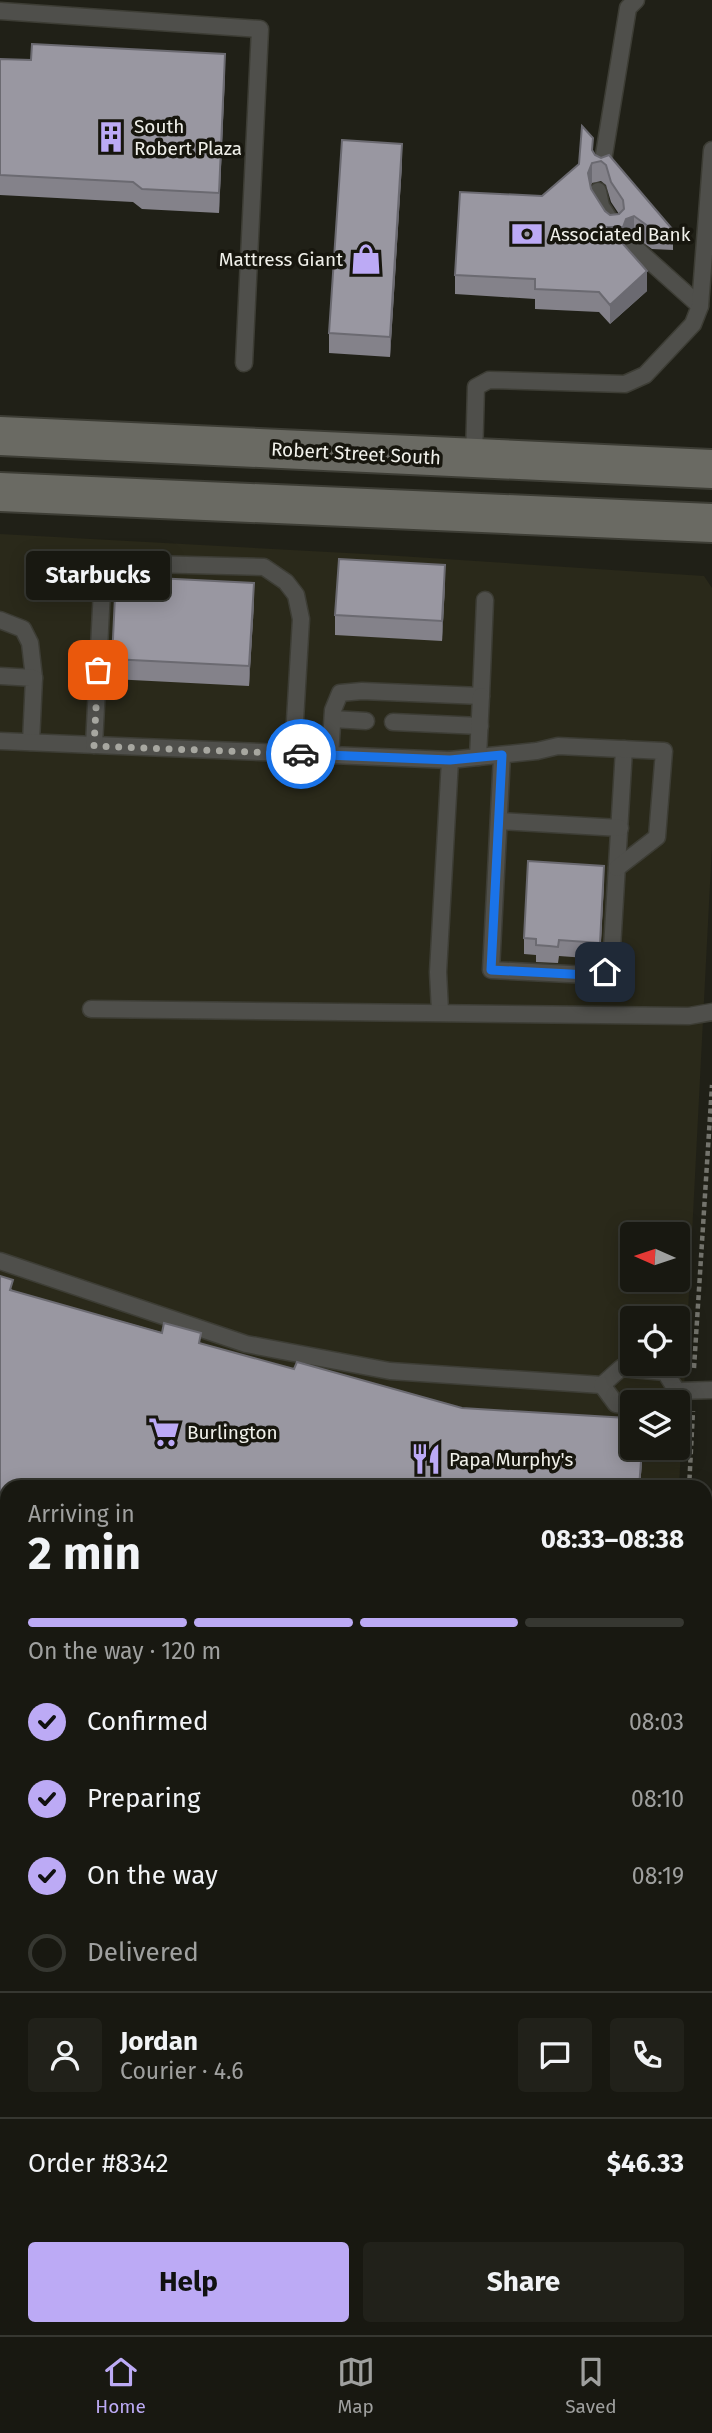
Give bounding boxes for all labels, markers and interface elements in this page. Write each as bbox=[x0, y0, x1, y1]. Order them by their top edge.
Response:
place label: South Robert Plaza bbox=[134, 115, 242, 160]
building icon: South Robert Plaza bbox=[94, 120, 128, 154]
bank icon: Associated Bank bbox=[510, 217, 544, 251]
place label: Associated Bank bbox=[550, 223, 691, 246]
shop icon: Mattress Giant bbox=[349, 242, 383, 276]
place label: Mattress Giant bbox=[219, 248, 343, 271]
street label: Robert Street South bbox=[270, 438, 442, 469]
callout: Starbucks bbox=[26, 551, 170, 600]
text: Starbucks bbox=[45, 561, 151, 589]
pin bbox=[68, 640, 128, 700]
icon: bag bbox=[79, 651, 117, 689]
courier bbox=[266, 719, 336, 789]
icon: car bbox=[282, 735, 320, 773]
pin bbox=[575, 942, 635, 1002]
icon: home bbox=[586, 953, 624, 991]
north arrow bbox=[620, 1222, 690, 1292]
map controls bbox=[620, 1222, 690, 1460]
button: locate bbox=[620, 1306, 690, 1376]
button: layers bbox=[620, 1390, 690, 1460]
supermarket icon: Burlington bbox=[147, 1415, 181, 1449]
place label: Burlington bbox=[187, 1421, 278, 1444]
restaurant icon: Papa Murphy's bbox=[409, 1442, 443, 1476]
place label: Papa Murphy's bbox=[449, 1448, 574, 1471]
text: Arriving in bbox=[28, 1500, 135, 1528]
text: 08:33–08:38 bbox=[541, 1524, 684, 1555]
text: 2 min bbox=[28, 1526, 141, 1581]
text: On the way · 120 m bbox=[28, 1637, 221, 1665]
icon: check bbox=[28, 1703, 66, 1741]
text: Confirmed bbox=[87, 1706, 208, 1737]
text: 08:03 bbox=[629, 1708, 684, 1736]
icon: check bbox=[28, 1780, 66, 1818]
text: Preparing bbox=[87, 1783, 200, 1814]
text: 08:10 bbox=[631, 1785, 684, 1813]
icon: check bbox=[28, 1857, 66, 1895]
text: On the way bbox=[87, 1860, 218, 1891]
text: 08:19 bbox=[632, 1862, 684, 1890]
text: Delivered bbox=[87, 1937, 199, 1968]
button: person bbox=[28, 2018, 102, 2092]
button: chat bbox=[518, 2018, 592, 2092]
button: phone bbox=[610, 2018, 684, 2092]
text: Jordan bbox=[120, 2026, 198, 2057]
text: Courier · 4.6 bbox=[120, 2057, 244, 2085]
text: Order #8342 bbox=[28, 2148, 169, 2179]
text: $46.33 bbox=[607, 2148, 684, 2179]
button: Help bbox=[28, 2242, 349, 2322]
button: Share bbox=[363, 2242, 684, 2322]
tab: Home bbox=[95, 2353, 146, 2418]
tab: Map bbox=[337, 2353, 375, 2418]
tab: Saved bbox=[565, 2353, 617, 2418]

